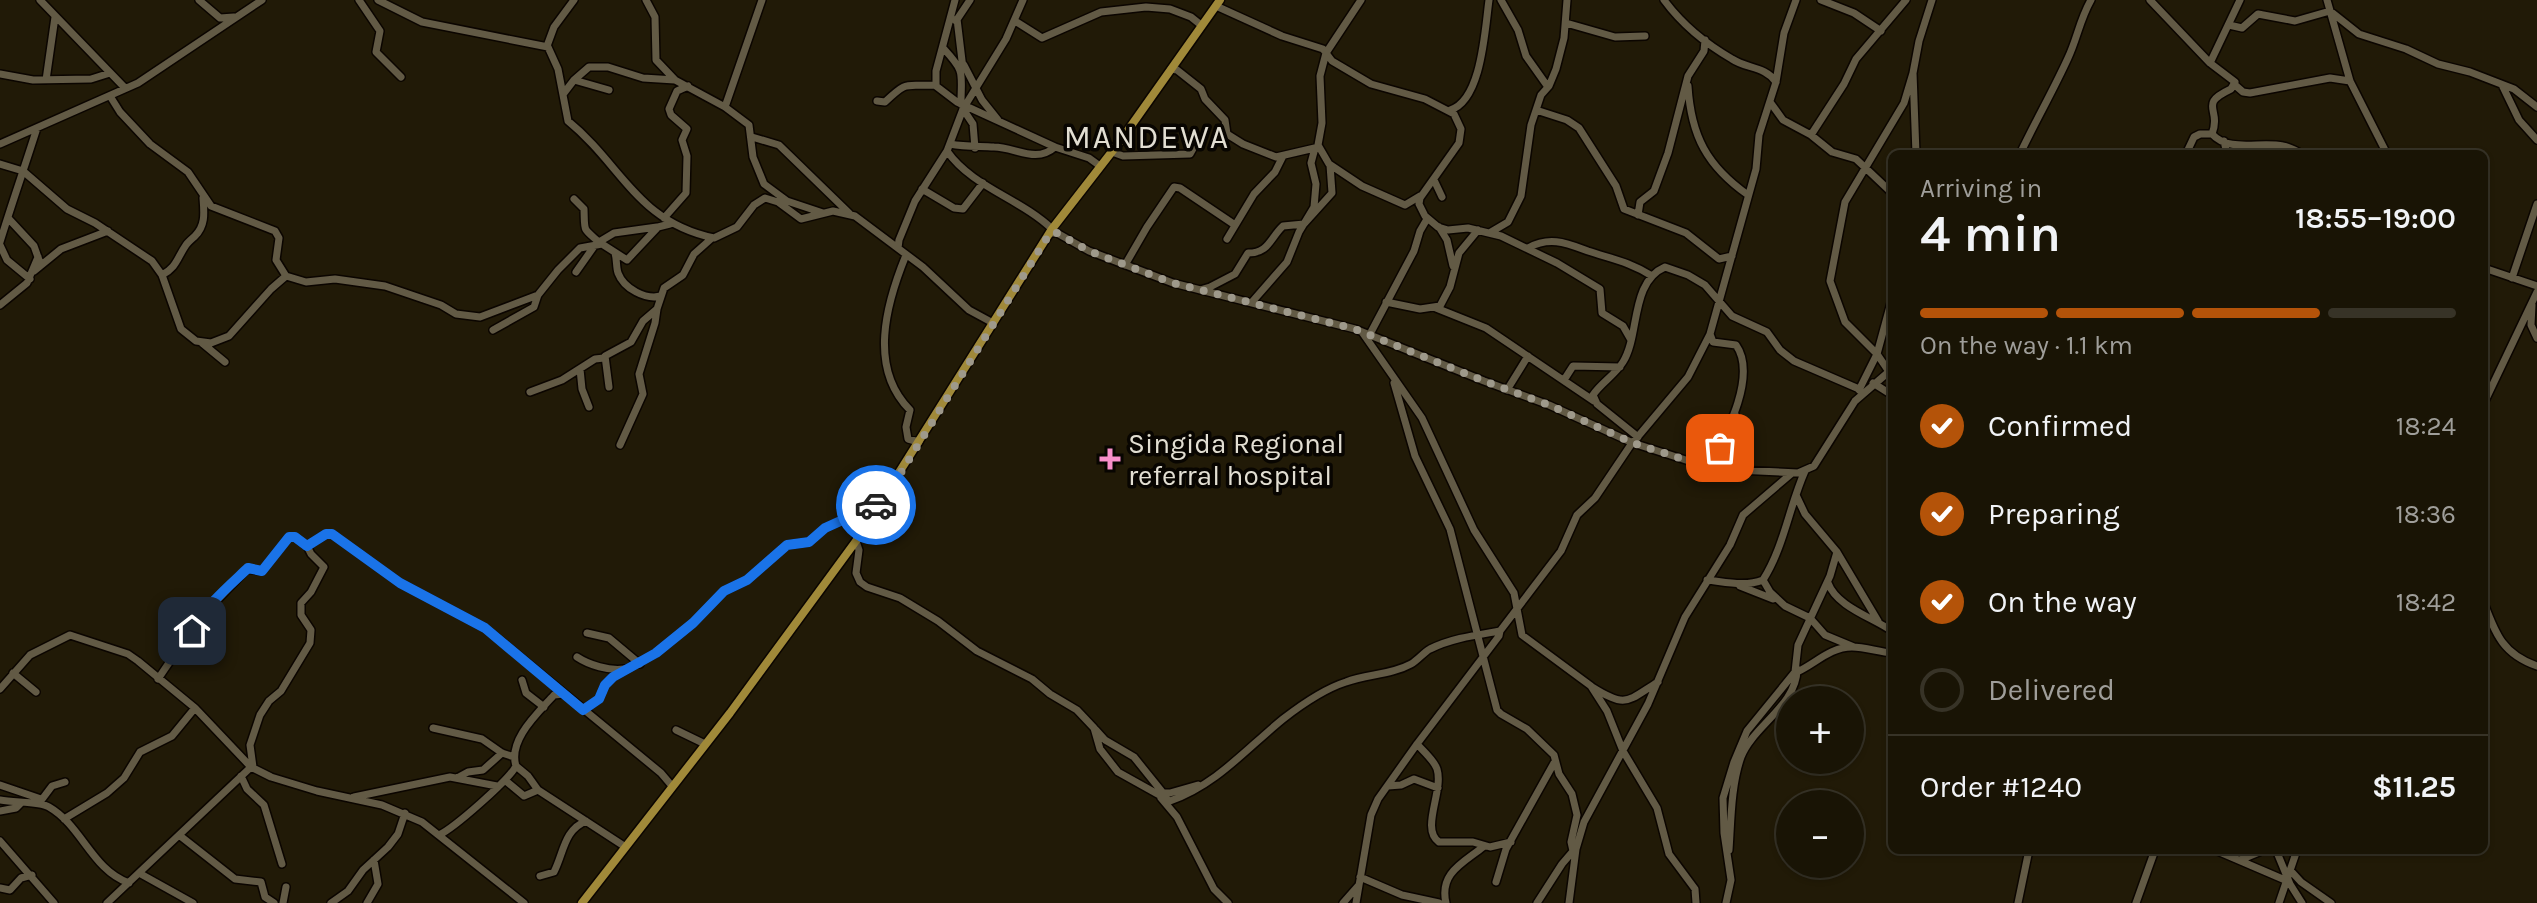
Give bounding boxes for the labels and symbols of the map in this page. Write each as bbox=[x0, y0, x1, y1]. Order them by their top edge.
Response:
district label: MANDEWA bbox=[1064, 119, 1230, 156]
pin bbox=[1686, 414, 1754, 482]
place label: Singida Regional referral hospital bbox=[1128, 427, 1344, 492]
marker: Singida Regional referral hospital bbox=[1099, 448, 1121, 470]
courier bbox=[836, 465, 916, 545]
pin bbox=[158, 597, 226, 665]

